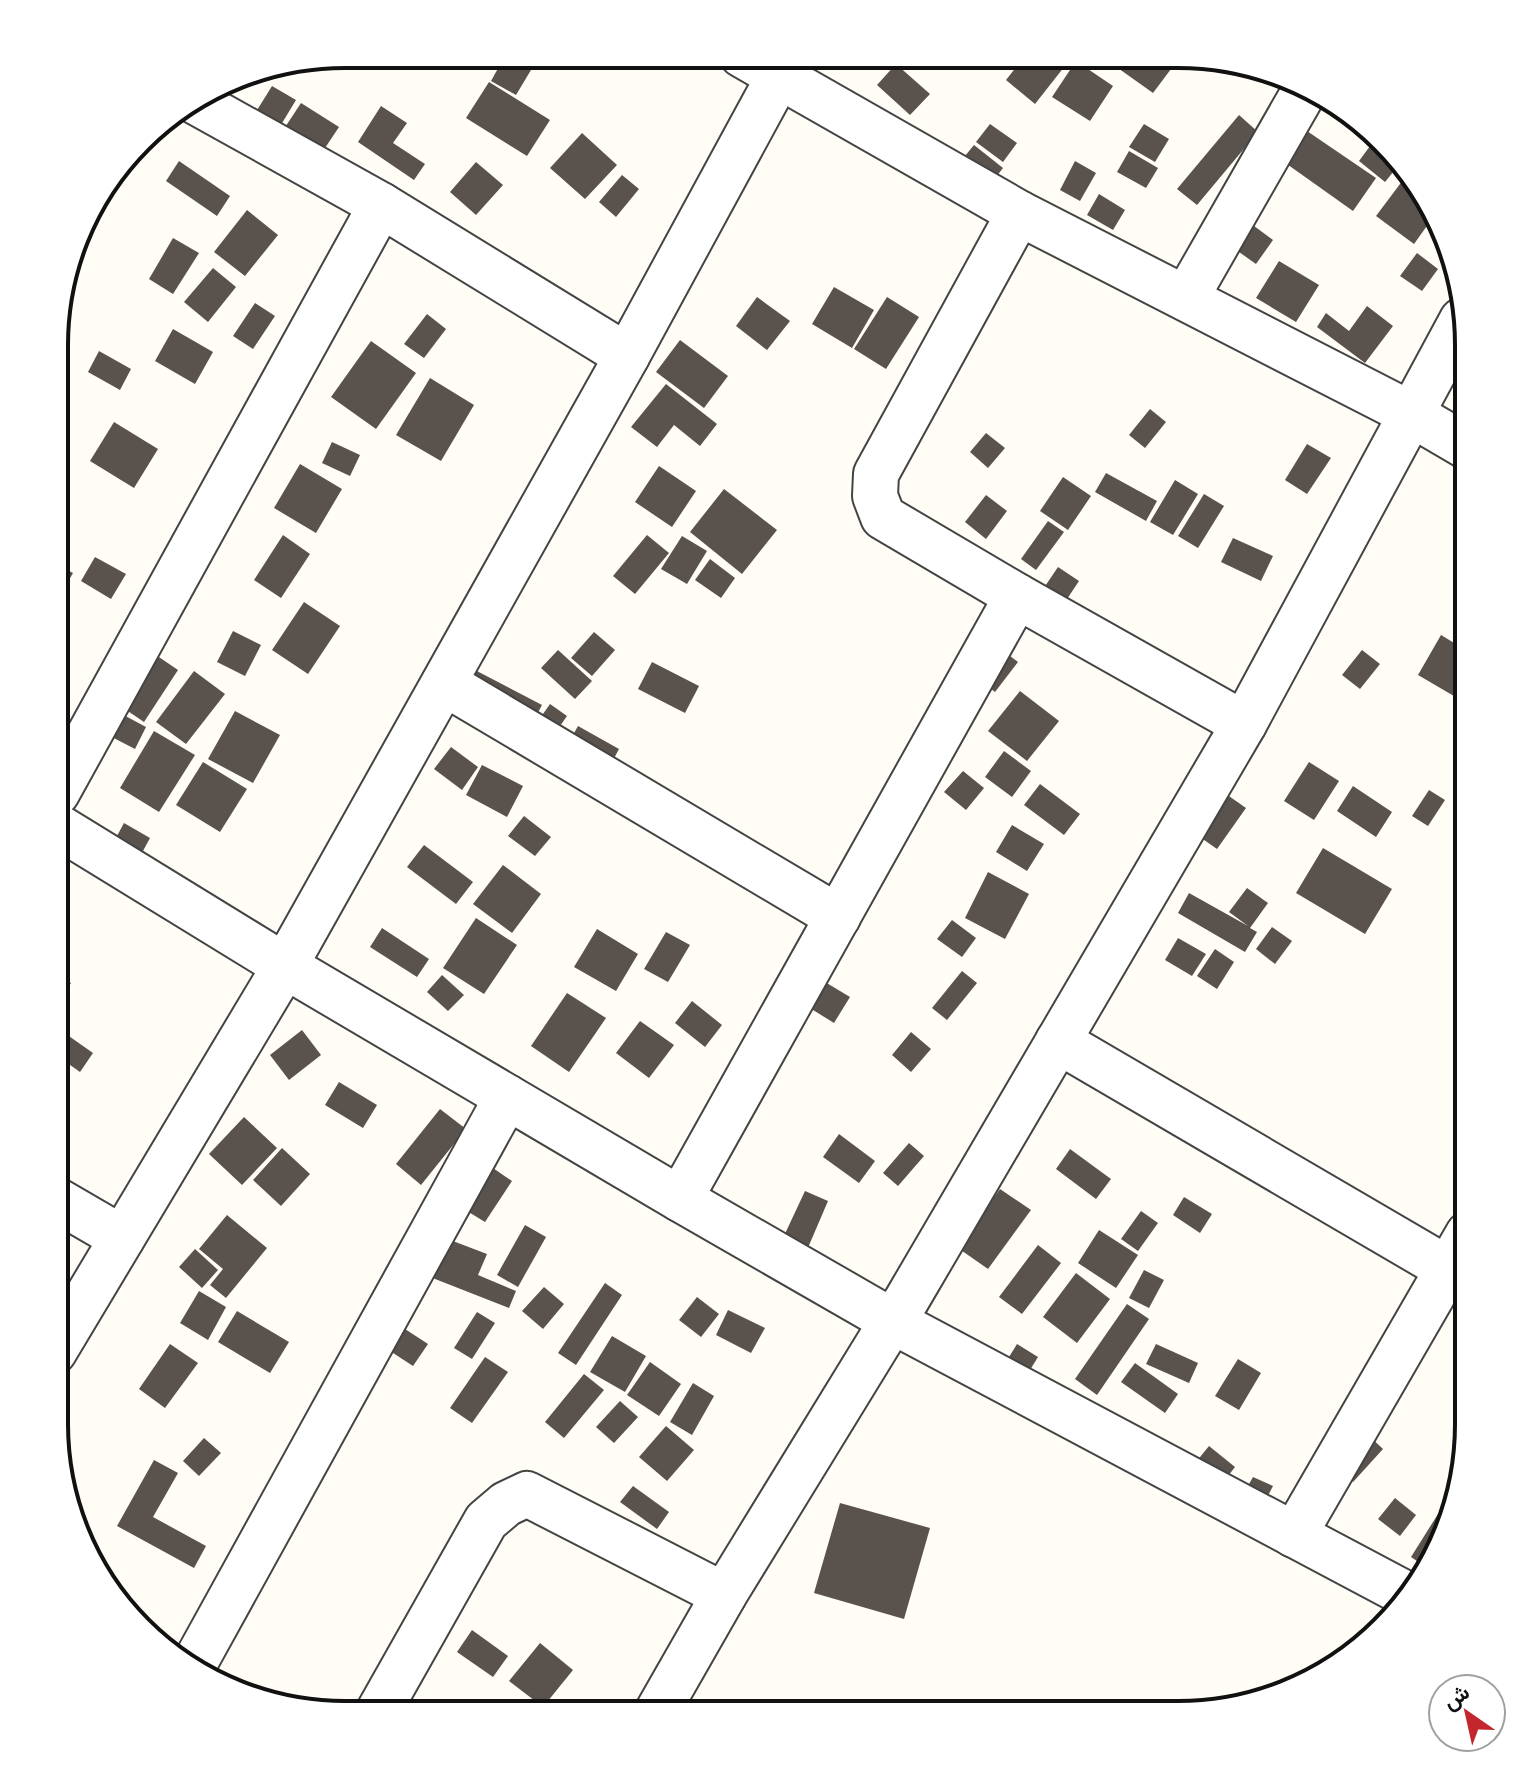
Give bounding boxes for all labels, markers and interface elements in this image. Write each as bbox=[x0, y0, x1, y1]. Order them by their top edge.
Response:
north arrow bbox=[1427, 1673, 1507, 1753]
text: ش bbox=[1438, 1679, 1475, 1715]

